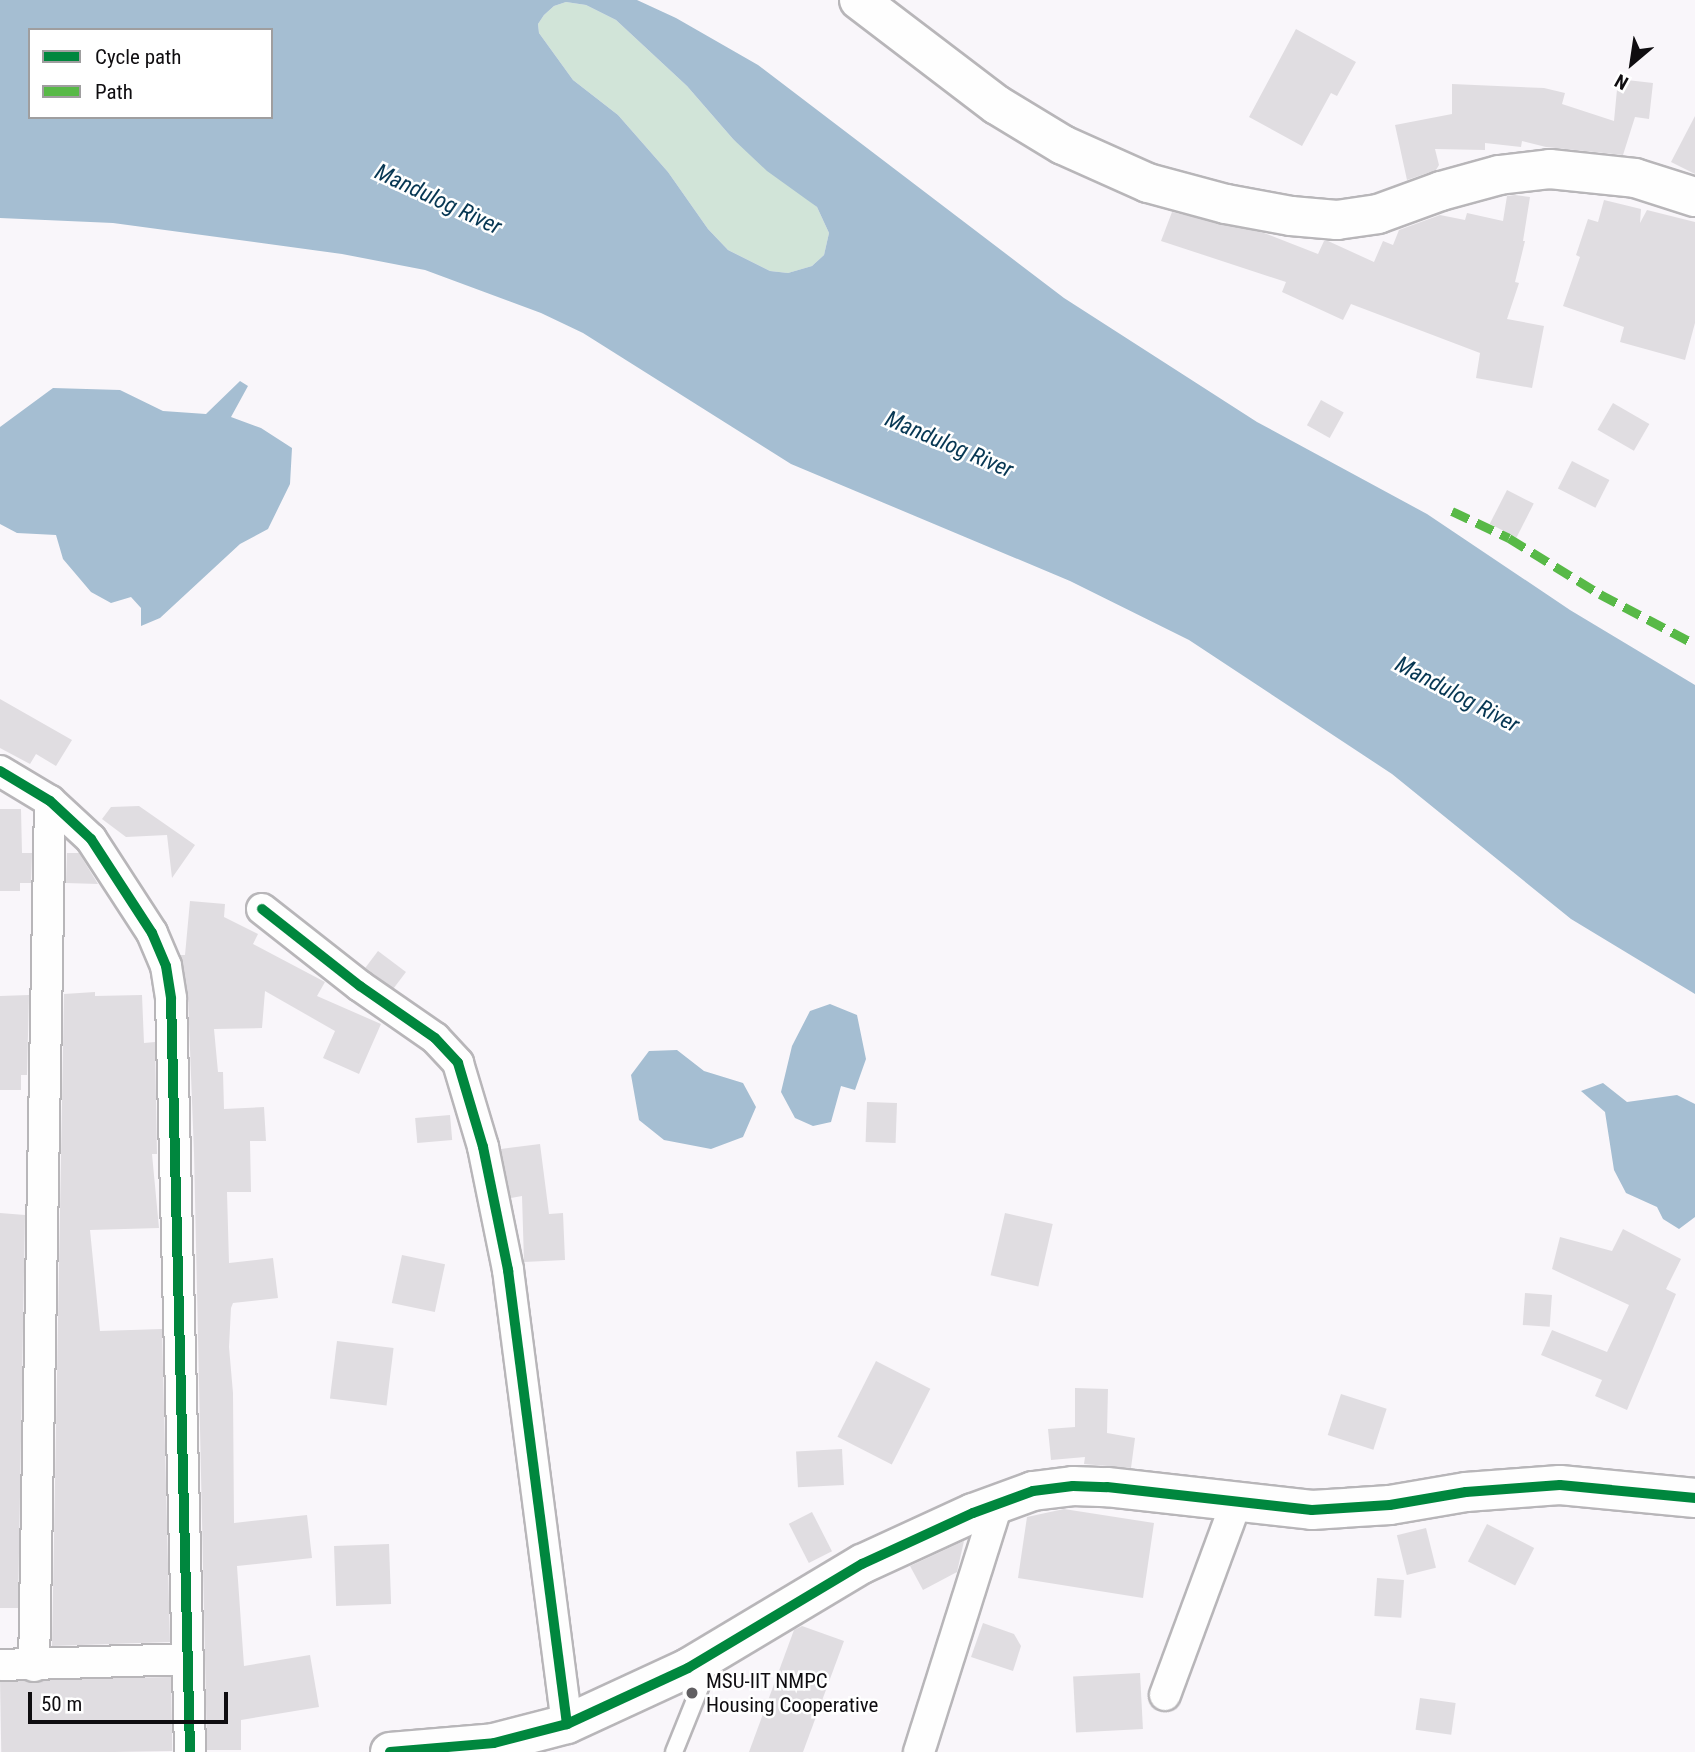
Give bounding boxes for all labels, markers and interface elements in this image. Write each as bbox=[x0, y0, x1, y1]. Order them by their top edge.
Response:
legend bbox=[28, 28, 273, 119]
north arrow bbox=[1597, 28, 1667, 98]
text: Cycle path bbox=[95, 45, 181, 69]
text: N bbox=[1611, 69, 1632, 95]
text: Path bbox=[95, 80, 133, 104]
water label: Mandulog River bbox=[370, 159, 506, 241]
water label: Mandulog River bbox=[881, 406, 1017, 484]
water label: Mandulog River bbox=[1390, 651, 1524, 739]
place label: MSU-IIT NMPC Housing Cooperative bbox=[706, 1668, 878, 1718]
scale bar bbox=[32, 1678, 231, 1722]
marker: MSU-IIT NMPC Housing Cooperative bbox=[684, 1685, 700, 1701]
text: 50 m bbox=[41, 1692, 82, 1716]

